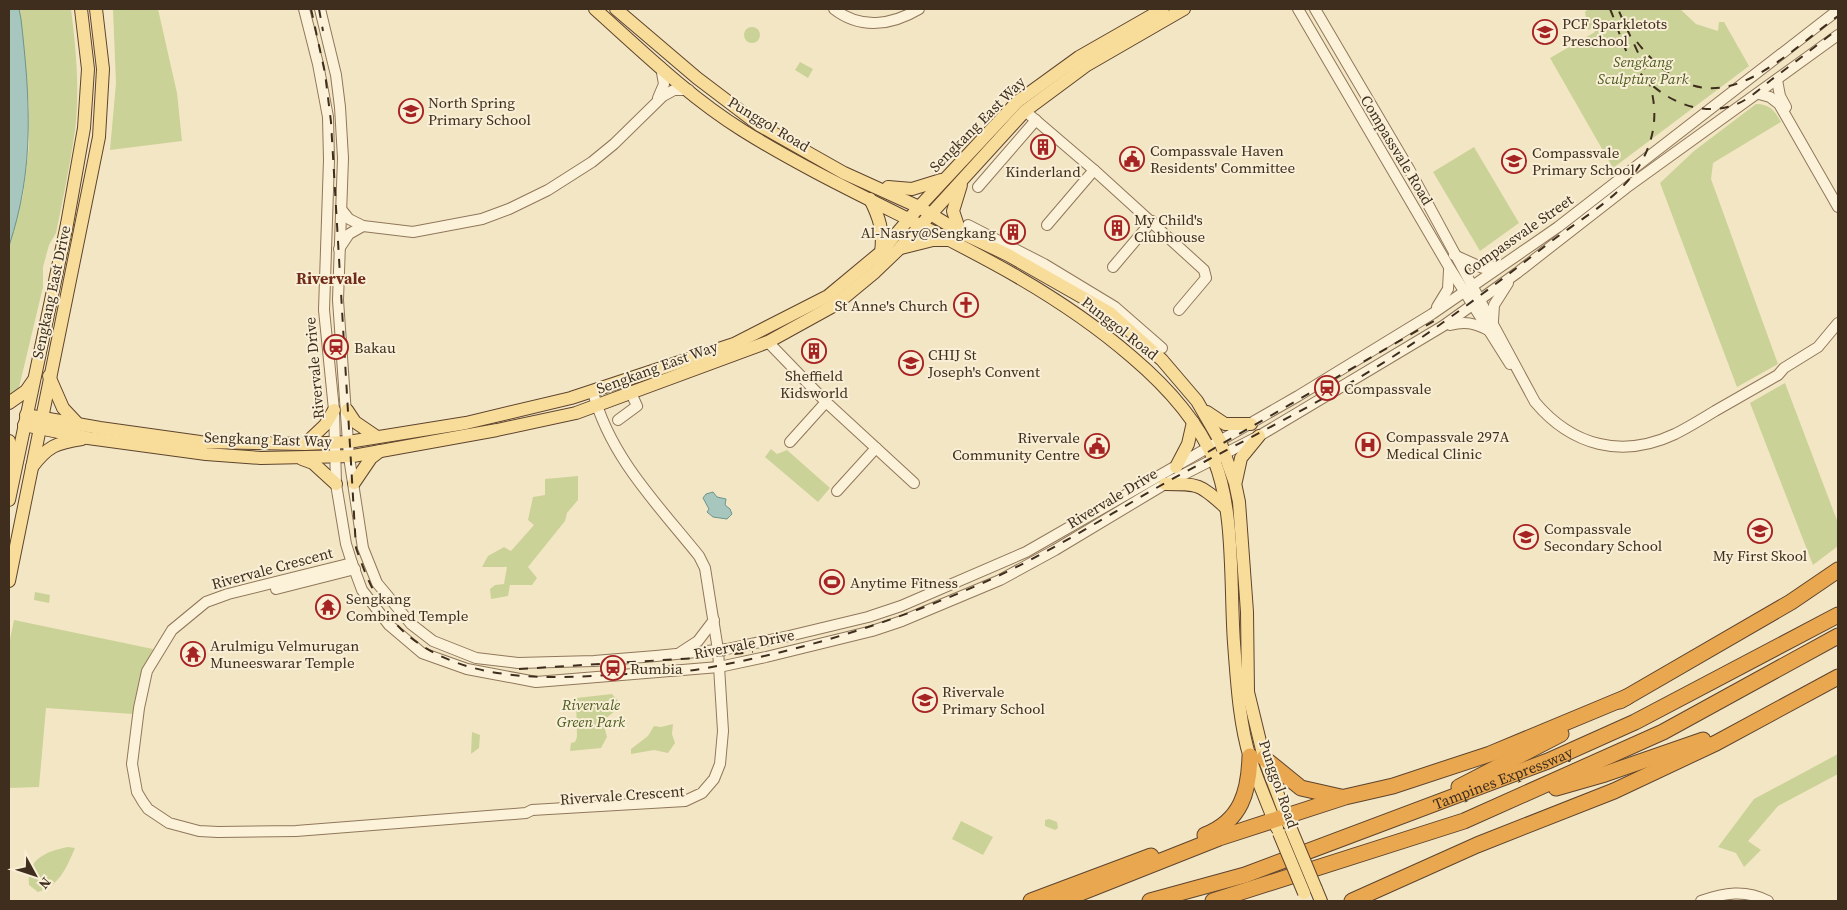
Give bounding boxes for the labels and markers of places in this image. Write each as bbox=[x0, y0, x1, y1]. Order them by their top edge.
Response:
place label: PCF Sparkletots Preschool bbox=[1562, 13, 1667, 51]
school or university icon: PCF Sparkletots Preschool bbox=[1532, 19, 1558, 45]
place label: North Spring Primary School bbox=[428, 92, 531, 130]
school or university icon: North Spring Primary School bbox=[398, 98, 424, 124]
building icon: Kinderland bbox=[1030, 134, 1056, 160]
place label: Compassvale Haven Residents' Committee bbox=[1150, 140, 1295, 178]
place label: Compassvale Primary School bbox=[1532, 142, 1635, 180]
public building icon: Compassvale Haven Residents' Committee bbox=[1119, 146, 1145, 172]
school or university icon: Compassvale Primary School bbox=[1501, 148, 1527, 174]
place label: Kinderland bbox=[1005, 161, 1081, 182]
place label: My Child's Clubhouse bbox=[1134, 209, 1205, 247]
building icon: My Child's Clubhouse bbox=[1104, 215, 1130, 241]
building icon: Al-Nasry@Sengkang bbox=[1000, 219, 1026, 245]
place label: Al-Nasry@Sengkang bbox=[861, 222, 996, 243]
church icon: St Anne's Church bbox=[953, 292, 979, 318]
place label: St Anne's Church bbox=[835, 295, 948, 316]
station icon: Bakau bbox=[323, 334, 349, 360]
place label: Bakau bbox=[354, 337, 396, 358]
building icon: Sheffield Kidsworld bbox=[801, 338, 827, 364]
place label: CHIJ St Joseph's Convent bbox=[927, 344, 1040, 382]
school or university icon: CHIJ St Joseph's Convent bbox=[898, 350, 924, 376]
place label: Sheffield Kidsworld bbox=[780, 365, 849, 403]
station icon: Compassvale bbox=[1314, 375, 1340, 401]
place label: Compassvale bbox=[1344, 378, 1432, 399]
place label: Compassvale 297A Medical Clinic bbox=[1386, 426, 1509, 464]
place label: Rivervale Community Centre bbox=[952, 427, 1080, 465]
hospital icon: Compassvale 297A Medical Clinic bbox=[1355, 432, 1381, 458]
public building icon: Rivervale Community Centre bbox=[1084, 433, 1110, 459]
place label: Compassvale Secondary School bbox=[1544, 518, 1663, 556]
school or university icon: My First Skool bbox=[1747, 518, 1773, 544]
school or university icon: Compassvale Secondary School bbox=[1513, 524, 1539, 550]
place label: My First Skool bbox=[1713, 545, 1808, 566]
sports icon: Anytime Fitness bbox=[819, 569, 845, 595]
place label: Anytime Fitness bbox=[850, 572, 958, 593]
place label: Sengkang Combined Temple bbox=[346, 588, 469, 626]
temple icon: Sengkang Combined Temple bbox=[315, 594, 341, 620]
place label: Arulmigu Velmurugan Muneeswarar Temple bbox=[210, 635, 359, 673]
temple icon: Arulmigu Velmurugan Muneeswarar Temple bbox=[180, 641, 206, 667]
station icon: Rumbia bbox=[600, 655, 626, 681]
place label: Rumbia bbox=[630, 658, 683, 679]
place label: Rivervale Primary School bbox=[942, 681, 1045, 719]
school or university icon: Rivervale Primary School bbox=[912, 687, 938, 713]

